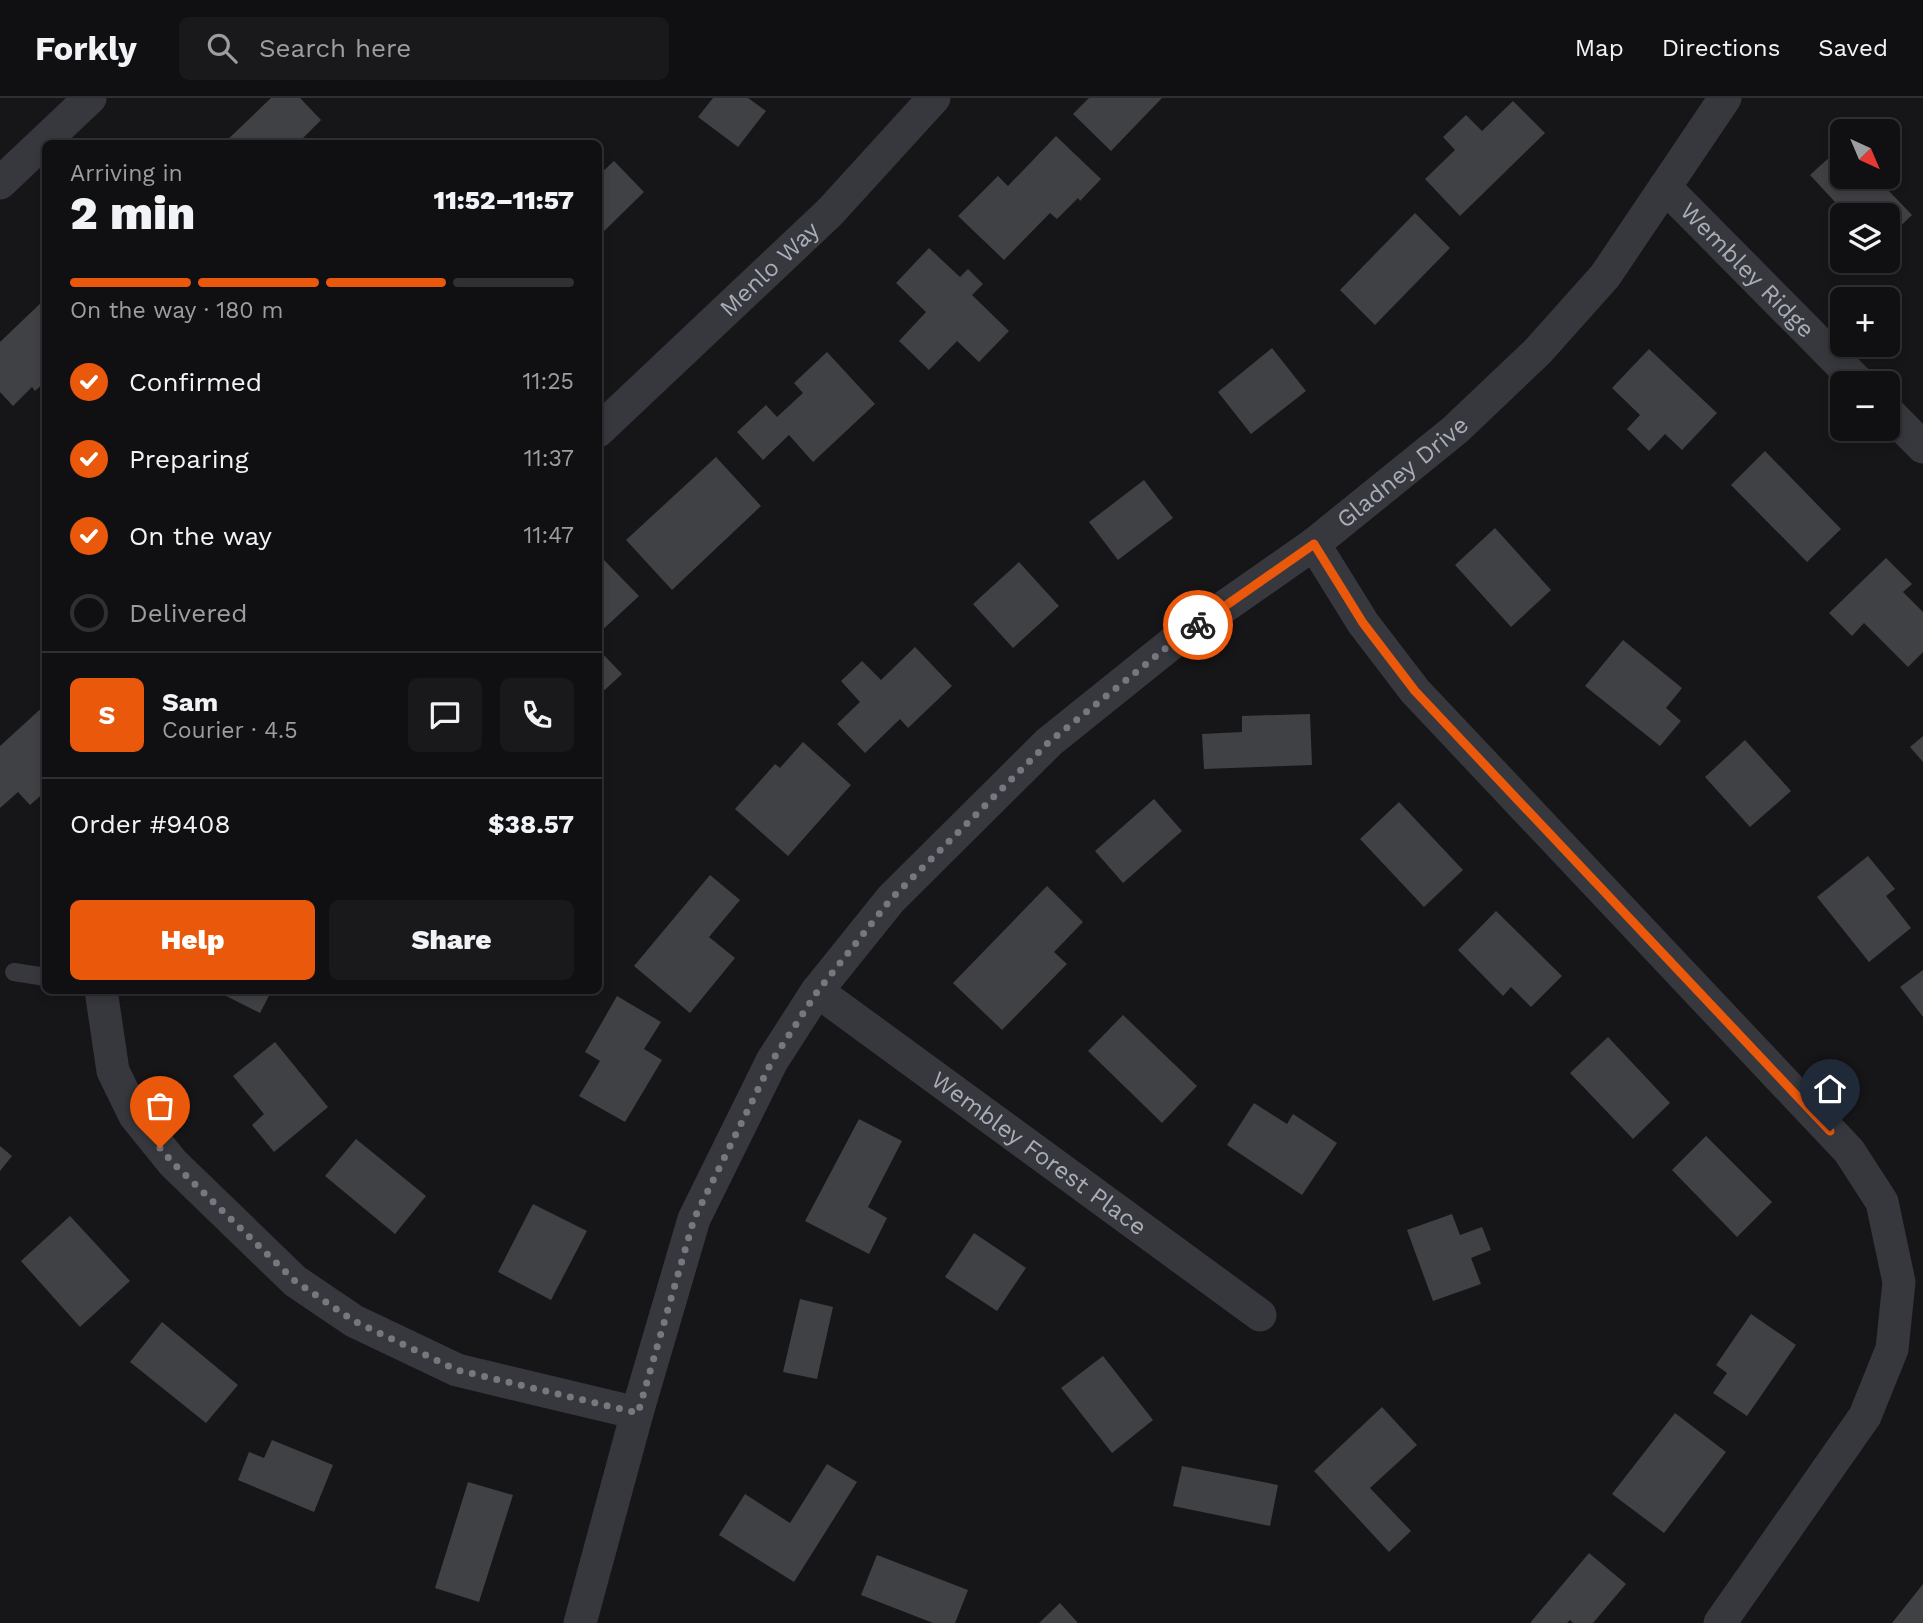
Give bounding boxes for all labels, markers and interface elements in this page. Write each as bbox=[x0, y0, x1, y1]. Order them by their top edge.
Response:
search box bbox=[179, 17, 669, 80]
text: Forkly bbox=[35, 29, 137, 68]
icon: search bbox=[203, 29, 241, 67]
text: Search here bbox=[259, 33, 411, 63]
text: Map bbox=[1575, 34, 1624, 62]
text: Directions bbox=[1662, 34, 1780, 62]
text: Saved bbox=[1818, 34, 1888, 62]
north arrow bbox=[1830, 119, 1900, 189]
map controls bbox=[1830, 119, 1900, 441]
text: Arriving in bbox=[70, 160, 183, 187]
text: 11:52–11:57 bbox=[434, 185, 574, 215]
text: 2 min bbox=[70, 186, 195, 240]
street label: Wembley Ridge bbox=[1675, 197, 1820, 343]
button: layers bbox=[1830, 203, 1900, 273]
street label: Menlo Way bbox=[714, 215, 825, 322]
button: + bbox=[1830, 287, 1900, 357]
text: On the way · 180 m bbox=[70, 297, 283, 324]
icon: check bbox=[70, 363, 108, 401]
text: Confirmed bbox=[129, 367, 262, 397]
text: 11:25 bbox=[522, 368, 574, 395]
button: − bbox=[1830, 371, 1900, 441]
street label: Gladney Drive bbox=[1331, 411, 1474, 534]
icon: check bbox=[70, 440, 108, 478]
text: Preparing bbox=[129, 444, 249, 474]
text: 11:37 bbox=[524, 445, 574, 472]
icon: check bbox=[70, 517, 108, 555]
text: On the way bbox=[129, 521, 272, 551]
text: 11:47 bbox=[523, 522, 574, 549]
courier bbox=[1163, 590, 1233, 660]
text: Delivered bbox=[129, 598, 248, 628]
icon: bike bbox=[1179, 606, 1217, 644]
button: chat bbox=[408, 678, 482, 752]
button: phone bbox=[500, 678, 574, 752]
text: Sam bbox=[162, 687, 218, 717]
text: S bbox=[99, 700, 115, 730]
text: Courier · 4.5 bbox=[162, 717, 298, 744]
text: Order #9408 bbox=[70, 809, 230, 839]
text: $38.57 bbox=[488, 809, 574, 839]
button: Help bbox=[70, 900, 315, 980]
button: Share bbox=[329, 900, 574, 980]
pin bbox=[1800, 1059, 1860, 1131]
street label: Wembley Forest Place bbox=[926, 1065, 1152, 1241]
icon: home bbox=[1811, 1070, 1849, 1108]
pin bbox=[130, 1076, 190, 1148]
icon: bag bbox=[141, 1087, 179, 1125]

